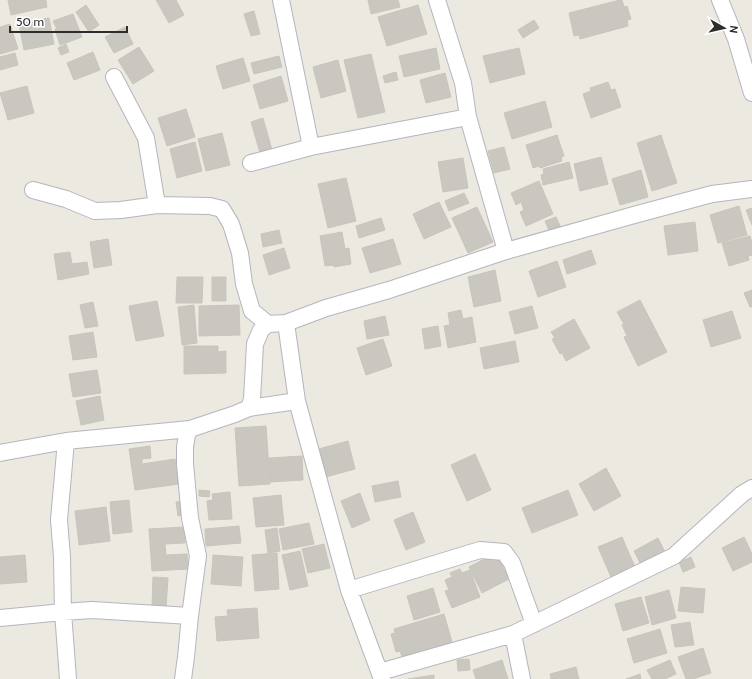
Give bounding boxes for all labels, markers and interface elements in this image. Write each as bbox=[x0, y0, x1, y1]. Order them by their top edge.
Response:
scale bar bbox=[10, 8, 127, 34]
north arrow bbox=[704, 8, 744, 48]
text: 50 m bbox=[16, 14, 44, 29]
text: N bbox=[726, 25, 741, 34]

